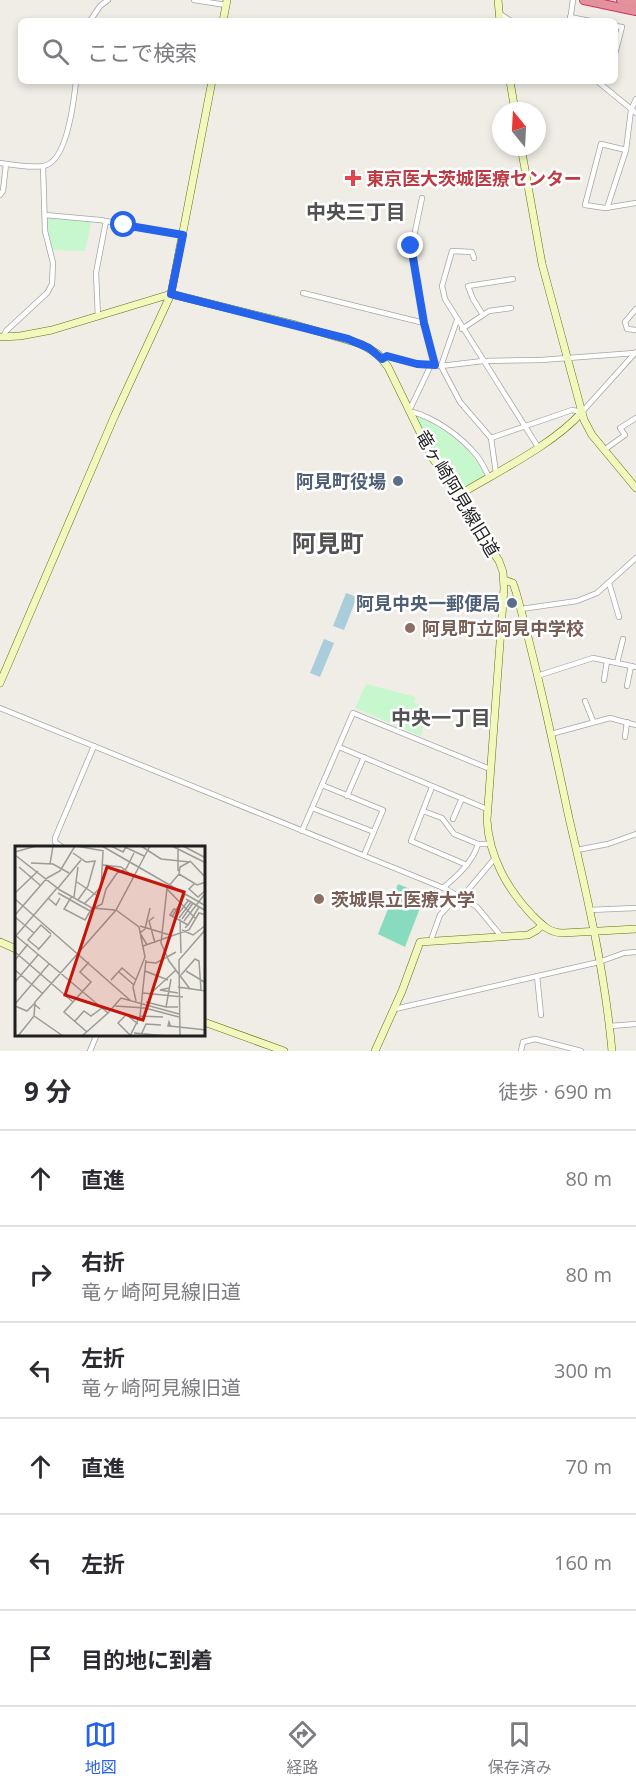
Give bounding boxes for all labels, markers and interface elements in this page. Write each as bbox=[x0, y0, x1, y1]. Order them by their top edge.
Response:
search box bbox=[18, 18, 618, 84]
icon: search bbox=[39, 35, 72, 68]
text: ここで検索 bbox=[87, 37, 197, 67]
north arrow bbox=[492, 102, 546, 156]
place label: 東京医大茨城医療センター bbox=[366, 166, 582, 190]
marker: 東京医大茨城医療センター bbox=[344, 169, 362, 187]
district label: 中央三丁目 bbox=[306, 198, 406, 225]
route start bbox=[110, 211, 136, 237]
route end bbox=[397, 232, 423, 258]
street label: 竜ヶ崎阿見線旧道 bbox=[411, 425, 505, 561]
place label: 阿見町役場 bbox=[296, 469, 386, 493]
marker: 阿見町役場 bbox=[391, 474, 405, 488]
district label: 阿見町 bbox=[292, 526, 364, 559]
place label: 阿見中央一郵便局 bbox=[356, 591, 500, 615]
marker: 阿見中央一郵便局 bbox=[505, 596, 519, 610]
place label: 阿見町立阿見中学校 bbox=[422, 616, 584, 640]
marker: 阿見町立阿見中学校 bbox=[403, 621, 417, 635]
district label: 中央一丁目 bbox=[391, 704, 491, 731]
inset map bbox=[15, 846, 206, 1036]
place label: 茨城県立医療大学 bbox=[331, 887, 475, 911]
marker: 茨城県立医療大学 bbox=[312, 892, 326, 906]
text: 9 分 bbox=[24, 1073, 72, 1109]
text: 徒歩 · 690 m bbox=[498, 1078, 612, 1105]
icon: ahead bbox=[24, 1162, 57, 1195]
text: 直進 bbox=[81, 1164, 125, 1194]
text: 80 m bbox=[565, 1165, 612, 1192]
text: 右折 bbox=[81, 1246, 125, 1276]
icon: right bbox=[24, 1258, 57, 1291]
text: 80 m bbox=[565, 1261, 612, 1288]
text: 竜ヶ崎阿見線旧道 bbox=[81, 1278, 241, 1305]
text: 左折 bbox=[81, 1342, 125, 1372]
icon: left bbox=[24, 1354, 57, 1387]
text: 300 m bbox=[554, 1357, 612, 1384]
text: 竜ヶ崎阿見線旧道 bbox=[81, 1374, 241, 1401]
icon: ahead bbox=[24, 1450, 57, 1483]
text: 直進 bbox=[81, 1452, 125, 1482]
text: 70 m bbox=[565, 1453, 612, 1480]
icon: left bbox=[24, 1546, 57, 1579]
text: 左折 bbox=[81, 1548, 125, 1578]
text: 160 m bbox=[554, 1549, 612, 1576]
icon: arrive bbox=[24, 1642, 57, 1675]
text: 目的地に到着 bbox=[81, 1644, 213, 1674]
tab: 地図 bbox=[84, 1718, 117, 1778]
tab: 経路 bbox=[286, 1718, 319, 1778]
tab: 保存済み bbox=[488, 1718, 552, 1778]

